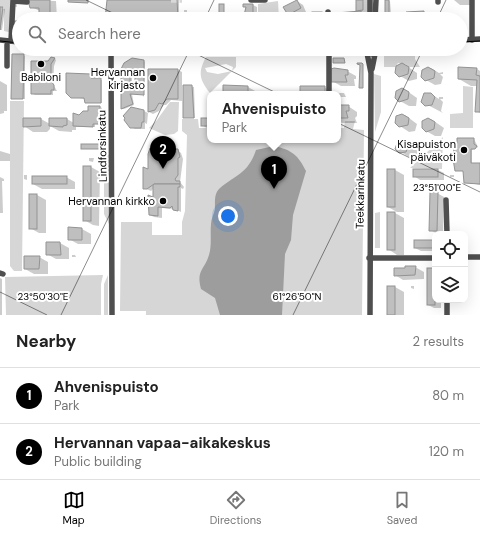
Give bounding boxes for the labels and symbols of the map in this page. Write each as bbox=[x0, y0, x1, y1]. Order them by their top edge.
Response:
marker: Babiloni bbox=[36, 59, 46, 69]
place label: Hervannan kirjasto bbox=[91, 65, 145, 92]
place label: Babiloni bbox=[21, 70, 61, 84]
marker: Hervannan kirjasto bbox=[148, 73, 158, 83]
street label: Lindforsinkatu bbox=[94, 110, 110, 182]
pin: 2 bbox=[150, 136, 176, 169]
place label: Kisapuiston päiväkoti bbox=[397, 137, 456, 164]
marker: Kisapuiston päiväkoti bbox=[459, 145, 469, 155]
pin: 1 bbox=[261, 156, 287, 189]
street label: Teekkarinkatu bbox=[352, 159, 368, 229]
text: 23°51'00"E bbox=[413, 181, 461, 194]
place label: Hervannan kirkko bbox=[68, 194, 155, 208]
marker: Hervannan kirkko bbox=[158, 196, 168, 206]
your location bbox=[218, 206, 238, 226]
text: 23°50'30"E bbox=[18, 290, 69, 303]
text: 61°26'50"N bbox=[273, 290, 322, 303]

